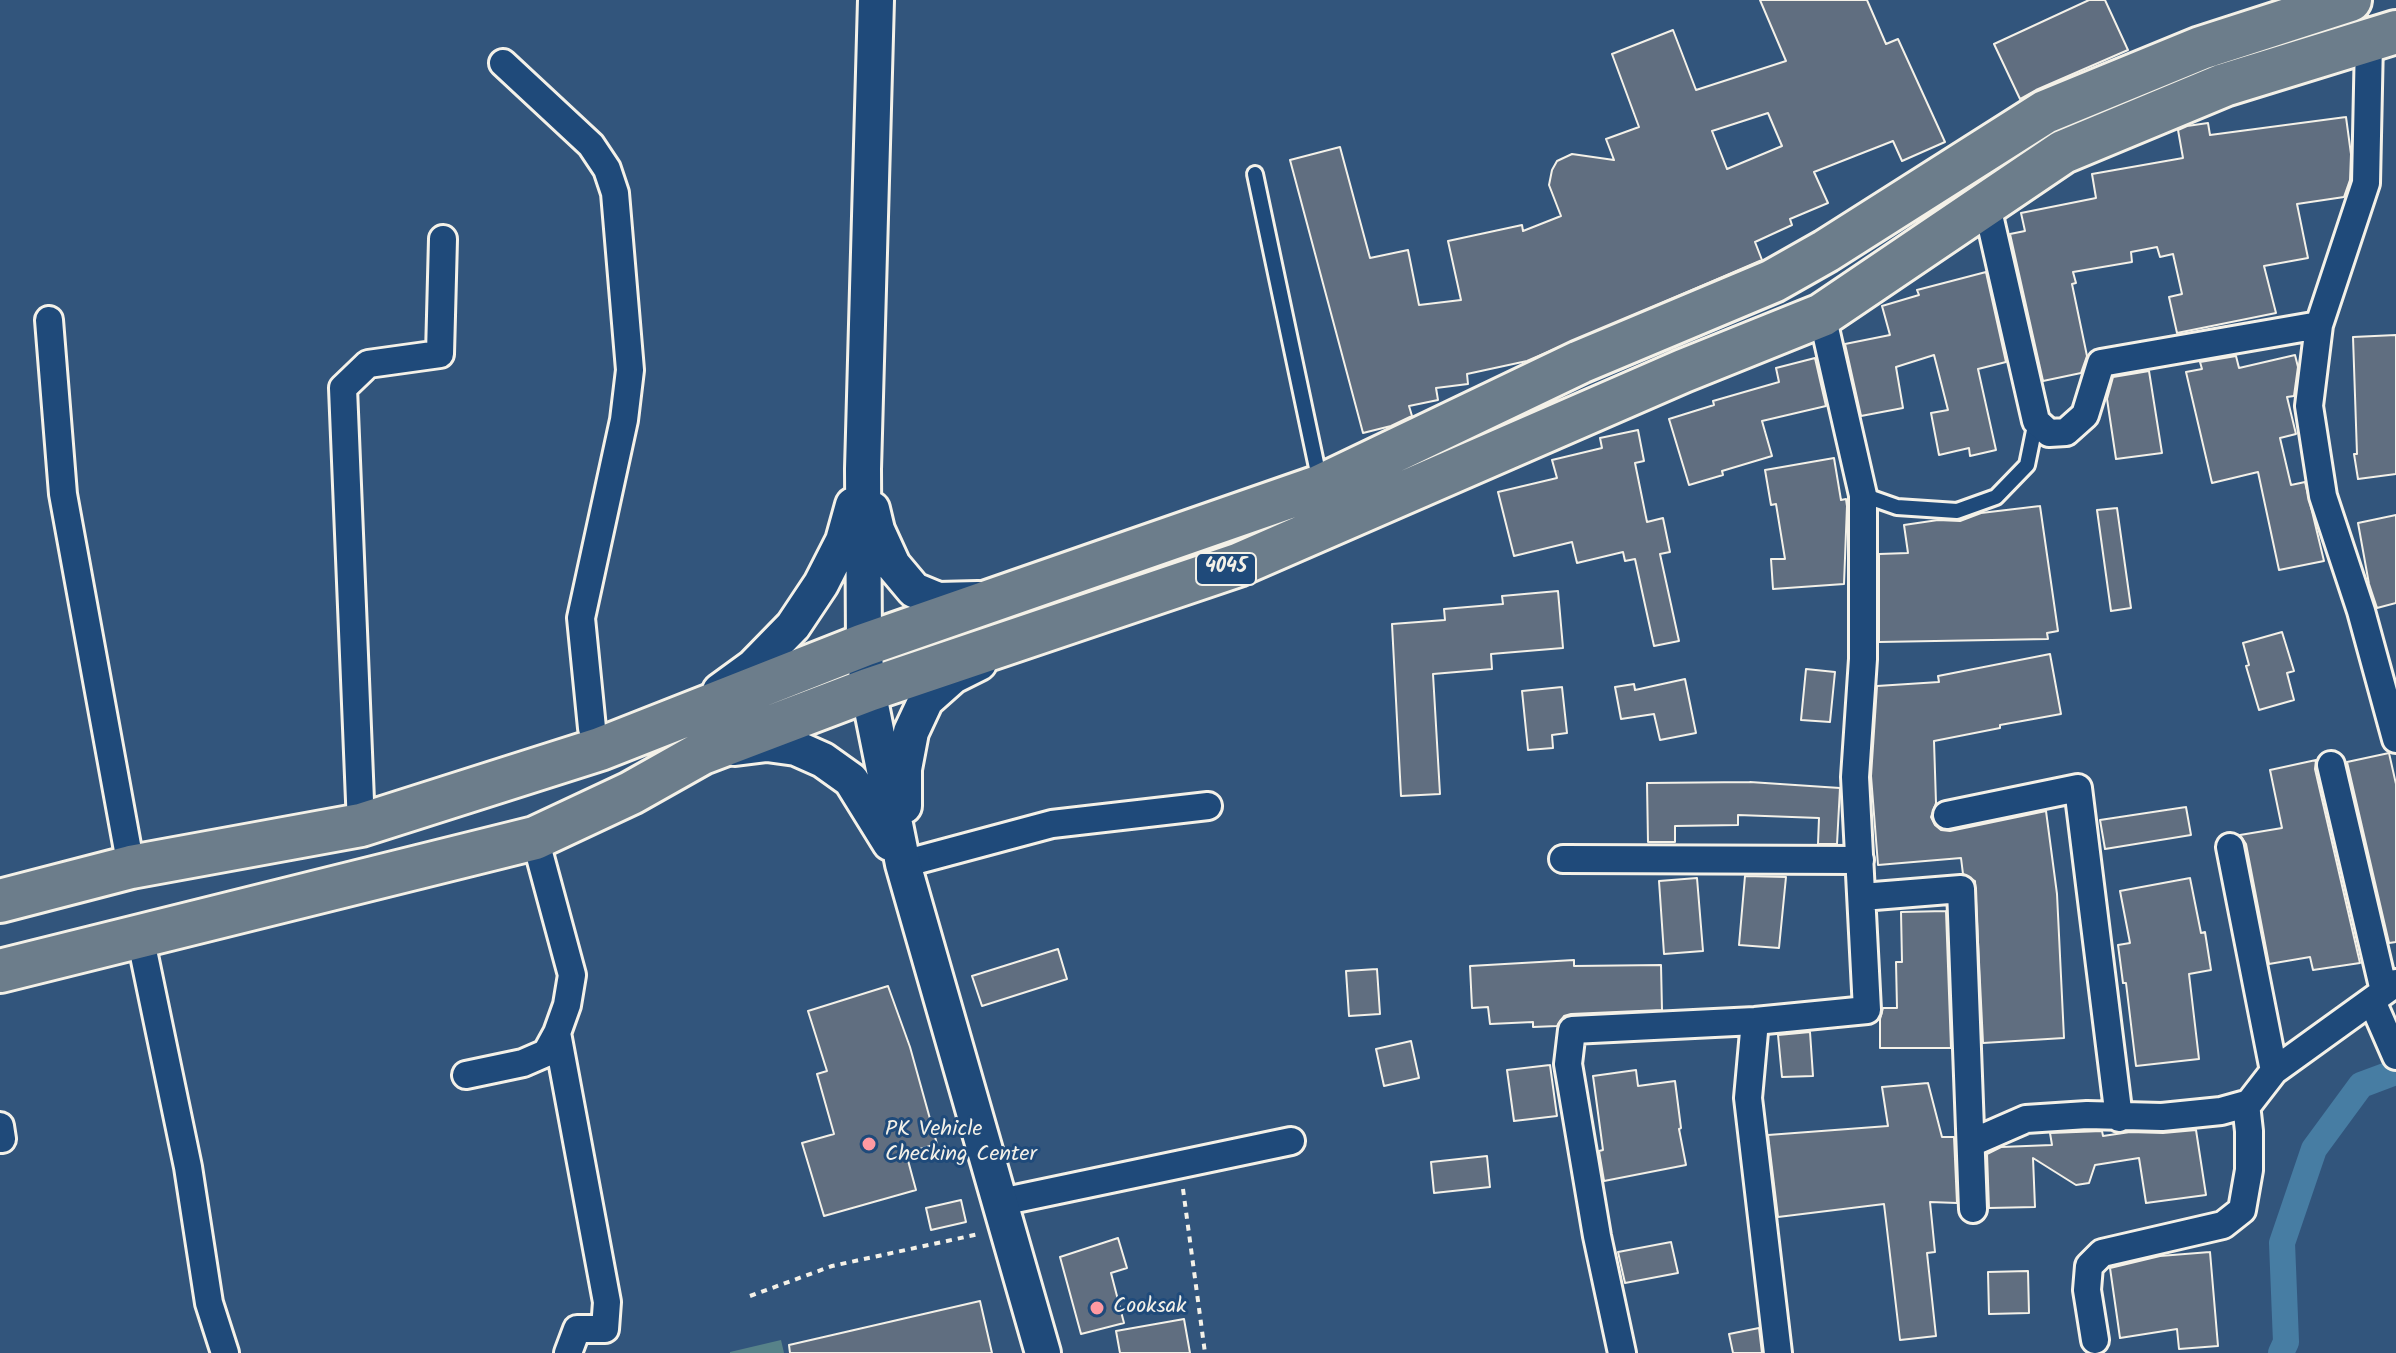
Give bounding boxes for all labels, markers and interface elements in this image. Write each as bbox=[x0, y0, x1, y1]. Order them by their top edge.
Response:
road number: 4045 bbox=[1196, 553, 1256, 585]
place label: PK Vehicle Checking Center bbox=[885, 1118, 1037, 1170]
marker: PK Vehicle Checking Center bbox=[860, 1135, 878, 1153]
place label: Cooksak bbox=[1113, 1295, 1186, 1321]
marker: Cooksak bbox=[1088, 1299, 1106, 1317]

